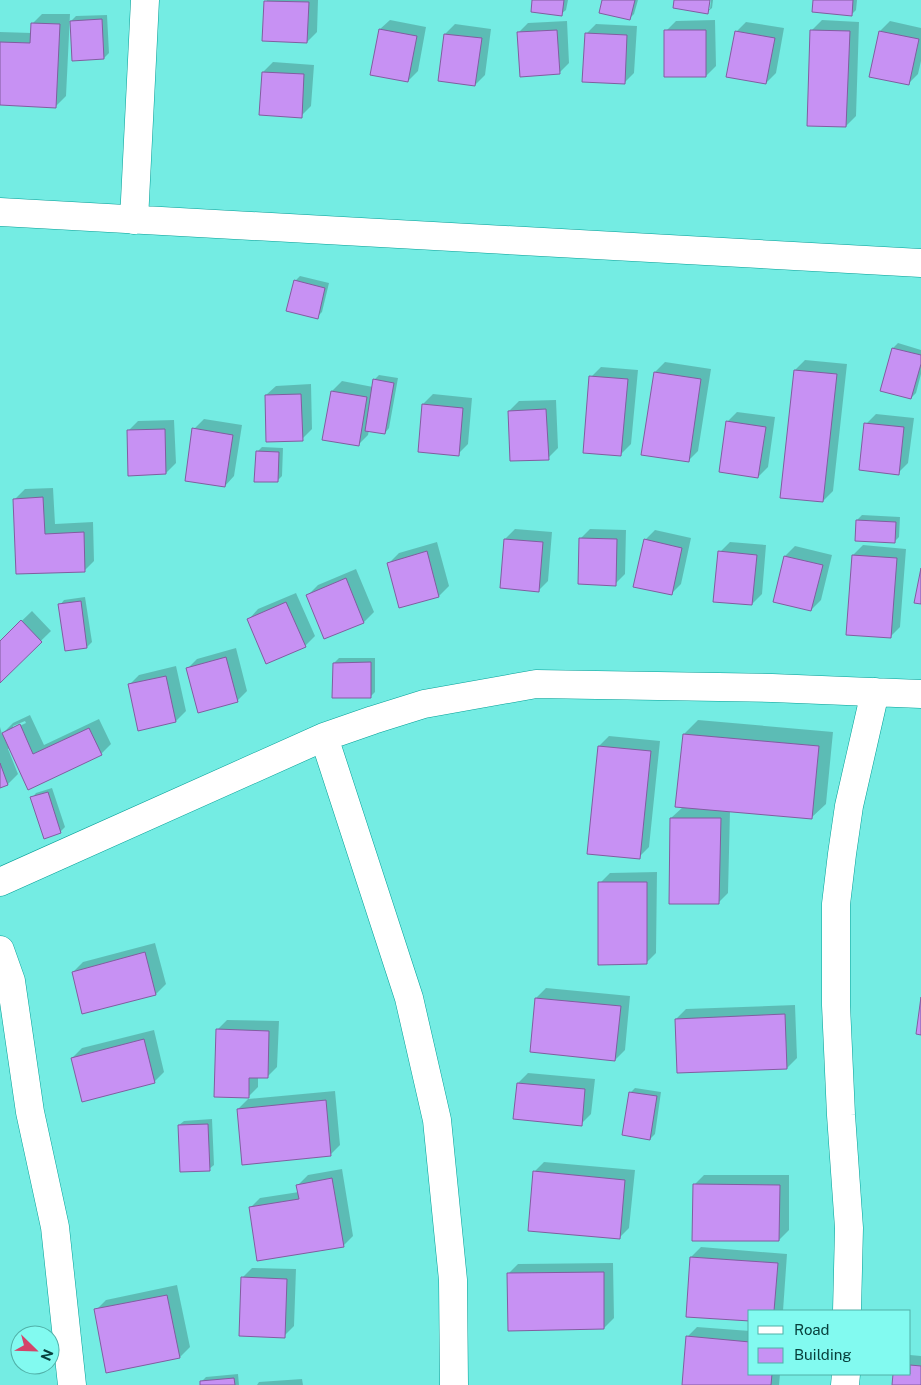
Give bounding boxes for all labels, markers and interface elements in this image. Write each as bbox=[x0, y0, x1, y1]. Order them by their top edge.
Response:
legend bbox=[748, 1310, 911, 1375]
text: Road bbox=[794, 1321, 830, 1338]
north arrow bbox=[10, 1325, 60, 1375]
text: Building bbox=[794, 1346, 852, 1363]
text: N bbox=[37, 1347, 56, 1363]

